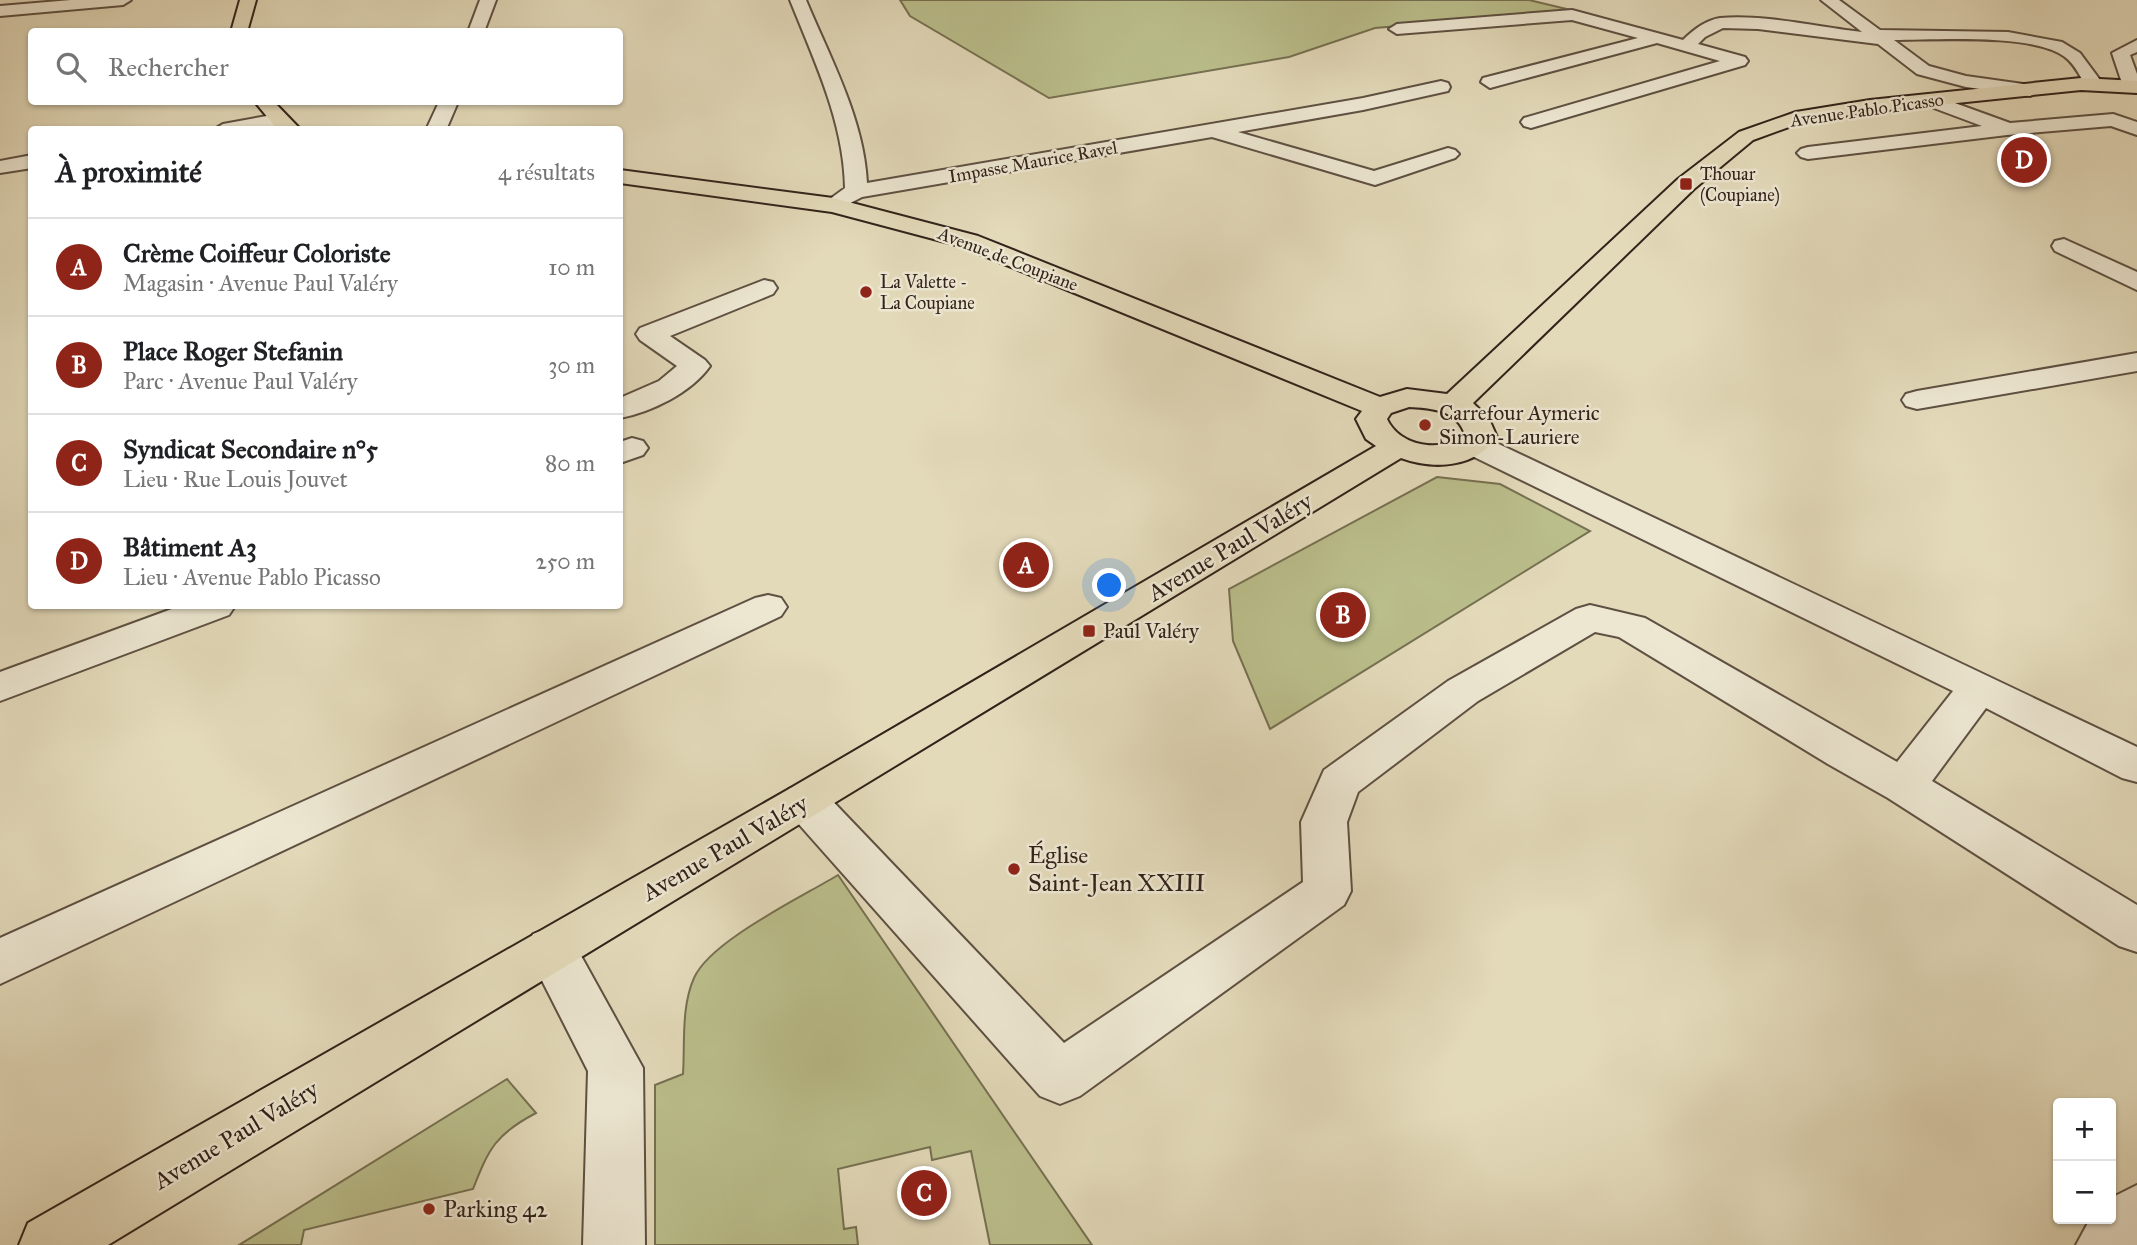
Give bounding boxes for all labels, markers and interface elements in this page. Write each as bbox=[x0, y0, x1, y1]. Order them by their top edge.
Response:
search box bbox=[28, 28, 623, 105]
icon: search bbox=[52, 48, 90, 86]
text: Rechercher bbox=[108, 51, 229, 83]
street label: Avenue Pablo Picasso bbox=[1788, 88, 1945, 132]
pin: D bbox=[2001, 134, 2047, 186]
street label: Impasse Maurice Ravel bbox=[947, 136, 1119, 188]
text: À proximité bbox=[56, 154, 202, 190]
text: 4 résultats bbox=[498, 158, 595, 186]
place label: Thouar (Coupiane) bbox=[1700, 163, 1780, 207]
marker: Thouar (Coupiane) bbox=[1678, 176, 1694, 192]
street label: Avenue de Coupiane bbox=[934, 222, 1081, 296]
text: Crème Coiffeur Coloriste bbox=[123, 237, 391, 269]
text: A bbox=[71, 253, 87, 281]
text: 10 m bbox=[548, 253, 595, 281]
text: Magasin · Avenue Paul Valéry bbox=[123, 269, 398, 297]
place label: La Valette - La Coupiane bbox=[880, 271, 975, 314]
marker: La Valette - La Coupiane bbox=[858, 284, 874, 300]
text: Place Roger Stefanin bbox=[123, 335, 343, 367]
text: B bbox=[71, 351, 87, 379]
text: 30 m bbox=[548, 351, 595, 379]
text: Parc · Avenue Paul Valéry bbox=[123, 367, 358, 395]
place label: Carrefour Aymeric Simon-Lauriere bbox=[1439, 400, 1600, 450]
marker: Carrefour Aymeric Simon-Lauriere bbox=[1417, 417, 1433, 433]
text: Syndicat Secondaire n°5 bbox=[123, 433, 378, 465]
text: C bbox=[71, 449, 87, 477]
text: 80 m bbox=[545, 449, 595, 477]
text: Lieu · Rue Louis Jouvet bbox=[123, 465, 348, 493]
street label: Avenue Paul Valéry bbox=[1141, 486, 1318, 608]
text: Bâtiment A3 bbox=[123, 531, 257, 563]
pin: A bbox=[1003, 539, 1049, 591]
text: D bbox=[70, 547, 88, 575]
text: 250 m bbox=[535, 547, 595, 575]
text: Lieu · Avenue Pablo Picasso bbox=[123, 563, 381, 591]
your location bbox=[1092, 568, 1126, 602]
pin: B bbox=[1320, 589, 1366, 641]
place label: Paul Valéry bbox=[1103, 618, 1200, 644]
marker: Paul Valéry bbox=[1081, 623, 1097, 639]
street label: Avenue Paul Valéry bbox=[636, 788, 814, 908]
place label: Église Saint-Jean XXIII bbox=[1028, 840, 1205, 898]
marker: Église Saint-Jean XXIII bbox=[1006, 861, 1022, 877]
street label: Avenue Paul Valéry bbox=[147, 1074, 324, 1196]
map controls bbox=[2053, 1098, 2116, 1224]
button: + bbox=[2053, 1098, 2116, 1161]
button: − bbox=[2053, 1161, 2116, 1224]
pin: C bbox=[901, 1167, 947, 1219]
place label: Parking 42 bbox=[443, 1194, 548, 1224]
marker: Parking 42 bbox=[421, 1201, 437, 1217]

